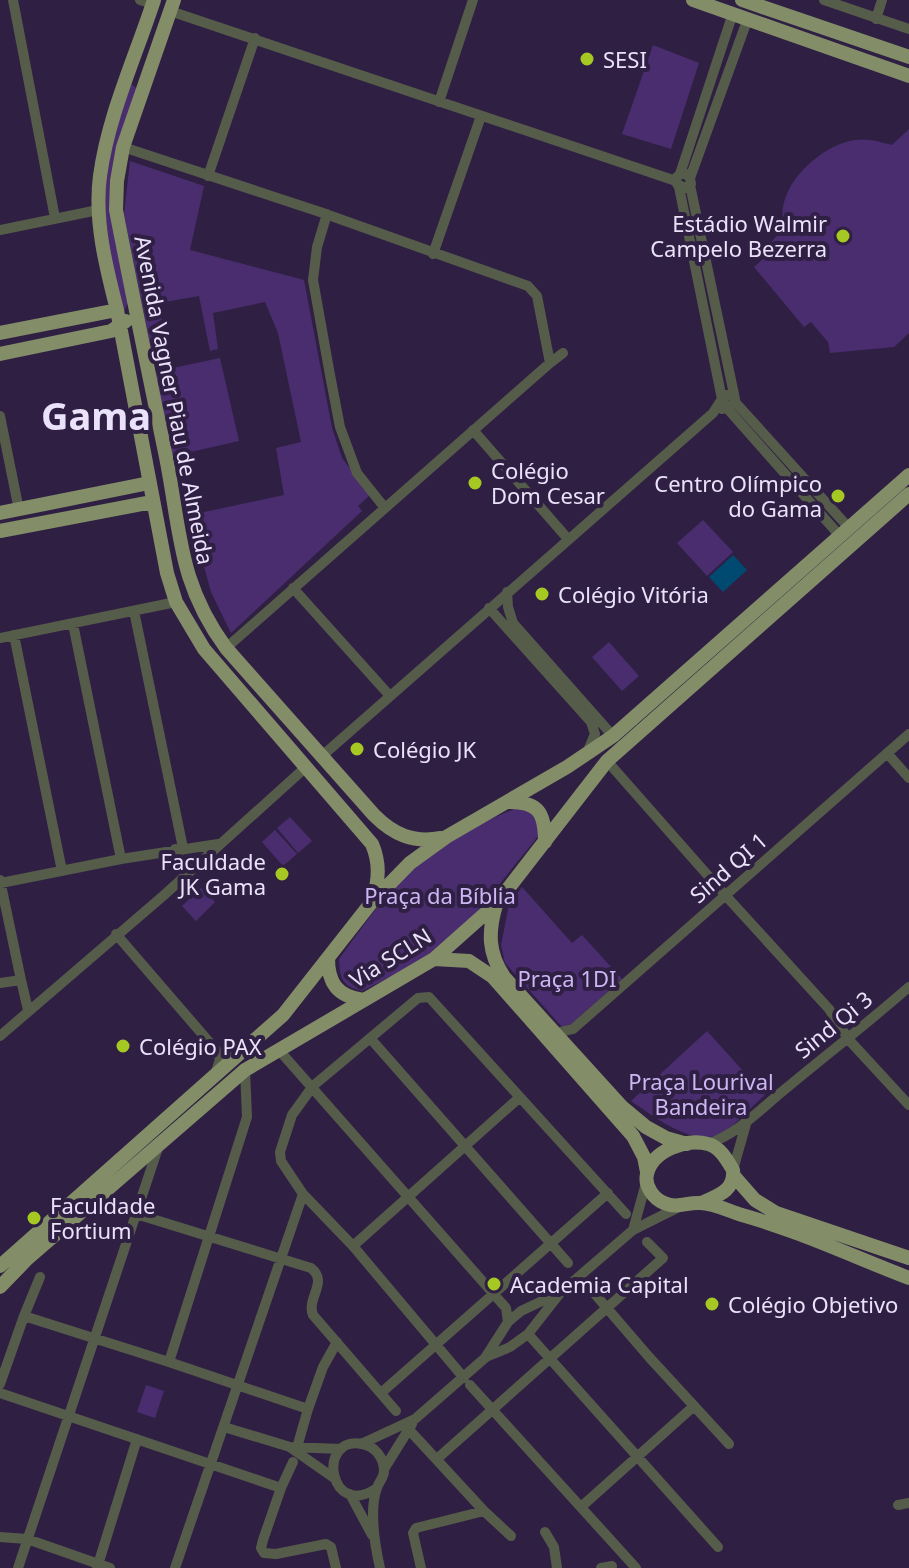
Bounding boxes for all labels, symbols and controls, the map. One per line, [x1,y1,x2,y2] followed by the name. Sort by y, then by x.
[603,44,647,74] place label: SESI
[578,50,596,68] marker: SESI
[650,208,827,263] place label: Estádio Walmir Campelo Bezerra
[834,227,852,245] marker: Estádio Walmir Campelo Bezerra
[128,233,222,567] street label: Avenida Vagner Piau de Almeida
[41,389,151,441] district label: Gama
[491,455,605,510] place label: Colégio Dom Cesar
[654,468,822,523] place label: Centro Olímpico do Gama
[466,474,484,492] marker: Colégio Dom Cesar
[829,487,847,505] marker: Centro Olímpico do Gama
[558,579,709,609] place label: Colégio Vitória
[533,585,551,603] marker: Colégio Vitória
[373,734,477,764] place label: Colégio JK
[348,740,366,758] marker: Colégio JK
[683,825,773,909] street label: Sind QI 1
[161,846,266,901] place label: Faculdade JK Gama
[273,865,291,883] marker: Faculdade JK Gama
[364,880,516,910] park label: Praça da Bíblia
[343,920,437,994] street label: Via SCLN
[517,963,617,993] park label: Praça 1DI
[788,983,878,1065] street label: Sind Qi 3
[139,1031,262,1061] place label: Colégio PAX
[114,1037,132,1055] marker: Colégio PAX
[628,1066,774,1121] park label: Praça Lourival Bandeira
[50,1190,155,1245] place label: Faculdade Fortium
[25,1209,43,1227] marker: Faculdade Fortium
[510,1269,689,1299] place label: Academia Capital
[485,1275,503,1293] marker: Academia Capital
[728,1289,898,1319] place label: Colégio Objetivo
[703,1295,721,1313] marker: Colégio Objetivo

